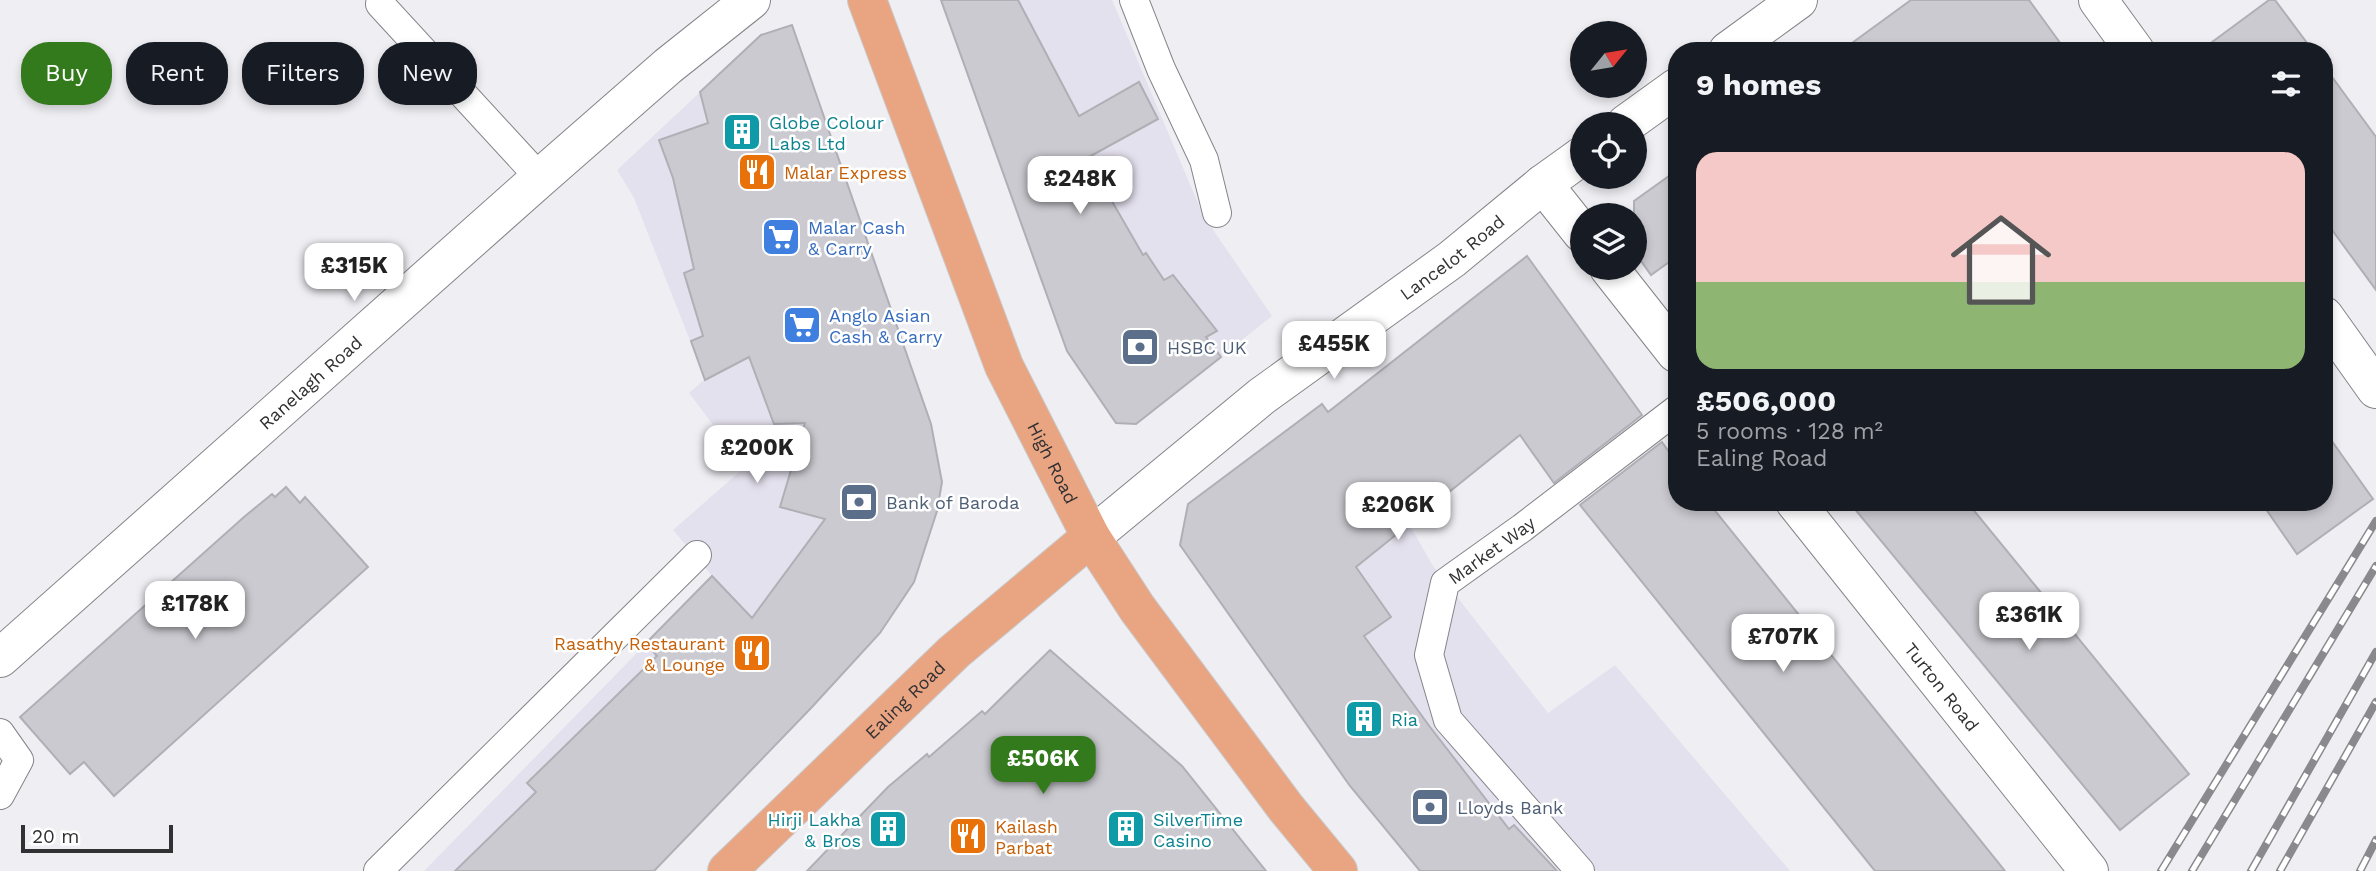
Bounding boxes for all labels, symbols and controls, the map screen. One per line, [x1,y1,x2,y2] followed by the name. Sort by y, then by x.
[1570,21,1647,98] north arrow
[1570,21,1647,280] map controls
[21,42,112,105] chip: Buy
[126,42,228,105] chip: Rent
[242,42,364,105] chip: Filters
[378,42,477,105] chip: New
[2267,65,2305,103] icon: filters
[1696,67,1821,102] text: 9 homes
[721,111,763,153] building icon: Globe Colour Labs Ltd
[769,112,884,154] place label: Globe Colour Labs Ltd
[1570,112,1647,189] button: locate
[736,151,778,193] restaurant icon: Malar Express
[1031,156,1129,216] pin: £248K
[784,162,907,183] place label: Malar Express
[1044,165,1116,192] text: £248K
[1938,197,2064,323] icon: home
[1570,203,1647,280] button: layers
[1395,210,1508,304] street label: Lancelot Road
[760,216,802,258] supermarket icon: Malar Cash & Carry
[808,217,905,259] place label: Malar Cash & Carry
[305,244,403,303] pin: £315K
[320,252,388,279] text: £315K
[781,304,823,346] supermarket icon: Anglo Asian Cash & Carry
[829,305,943,347] place label: Anglo Asian Cash & Carry
[1285,322,1383,381] pin: £455K
[1119,326,1161,368] bank icon: HSBC UK
[1298,330,1370,357] text: £455K
[255,331,366,433] street label: Ranelagh Road
[1167,337,1247,358] place label: HSBC UK
[1696,383,1836,418] text: £506,000
[1024,418,1083,507] street label: High Road
[1696,418,1883,445] text: 5 rooms · 128 m²
[708,426,806,485] pin: £200K
[720,434,794,461] text: £200K
[1696,445,1827,472] text: Ealing Road
[838,481,880,523] bank icon: Bank of Baroda
[1349,482,1447,542] pin: £206K
[1362,491,1434,518] text: £206K
[886,492,1019,513] place label: Bank of Baroda
[1444,511,1539,588] street label: Market Way
[146,582,244,641] pin: £178K
[161,590,229,617] text: £178K
[1980,592,2078,652] pin: £361K
[1995,601,2063,628] text: £361K
[1734,614,1832,674] pin: £707K
[1747,623,1819,650] text: £707K
[731,632,773,674] restaurant icon: Rasathy Restaurant & Lounge
[554,633,725,675] place label: Rasathy Restaurant & Lounge
[1900,638,1984,735] street label: Turton Road
[860,656,949,743] street label: Ealing Road
[1343,698,1385,740] building icon: Ria
[1391,709,1418,730] place label: Ria
[994,736,1092,796] pin: £506K
[1007,745,1079,772] text: £506K
[1409,786,1451,828] bank icon: Lloyds Bank
[1457,797,1563,818] place label: Lloyds Bank
[867,808,909,850] building icon: Hirji Lakha & Bros
[1105,808,1147,850] building icon: SilverTime Casino
[767,809,861,851] place label: Hirji Lakha & Bros
[1153,809,1243,851] place label: SilverTime Casino
[947,815,989,857] restaurant icon: Kailash Parbat
[995,816,1058,858] place label: Kailash Parbat
[21,822,173,854] scale bar
[32,825,79,848] text: 20 m

